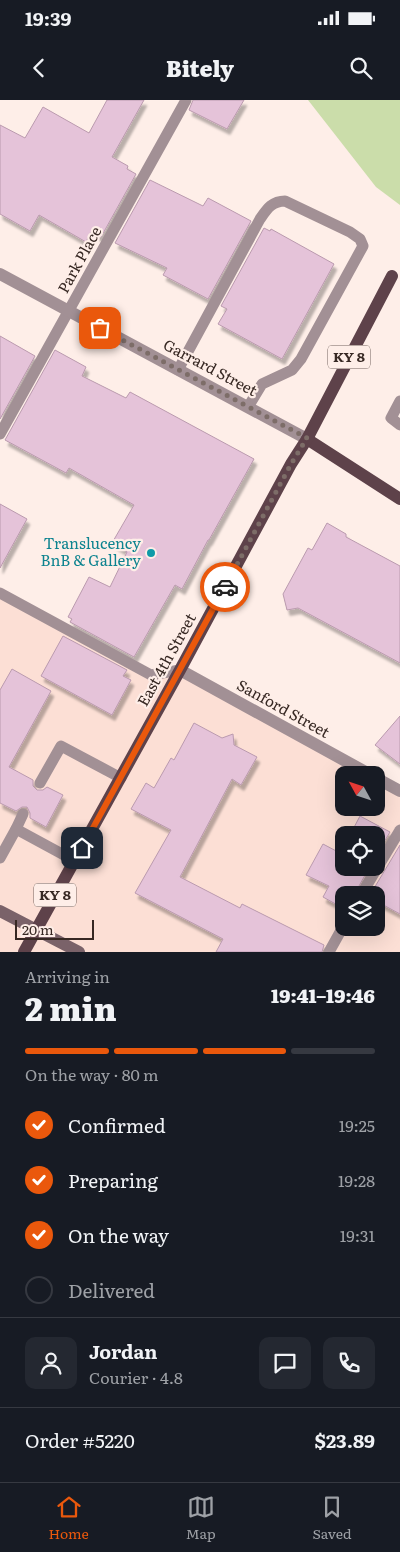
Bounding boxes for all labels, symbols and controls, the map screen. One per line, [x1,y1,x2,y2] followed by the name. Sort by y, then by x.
[25,4,71,32] text: 19:39
[166,51,234,84] text: Bitely
[25,54,53,82] icon: back
[347,54,375,82] icon: search
[51,222,107,297] street label: Park Place
[79,307,121,349] pin
[86,314,114,342] icon: bag
[160,332,262,401] street label: Garrard Street
[328,346,370,368] road number: KY 8
[40,531,141,571] place label: Translucency BnB & Gallery
[145,547,157,559] marker: Translucency BnB & Gallery
[200,562,250,612] courier
[211,573,239,601] icon: car
[131,608,201,710] street label: East 4th Street
[233,673,334,743] street label: Sanford Street
[335,766,385,816] north arrow
[335,766,385,936] map controls
[335,826,385,876] button: locate
[61,827,103,869] pin
[68,834,96,862] icon: home
[34,884,76,906] road number: KY 8
[335,886,385,936] button: layers
[15,917,94,940] scale bar
[22,919,54,939] text: 20 m
[25,964,110,988] text: Arriving in
[271,981,375,1009] text: 19:41–19:46
[25,983,117,1031] text: 2 min
[25,1062,159,1086] text: On the way · 80 m
[25,1111,53,1139] icon: check
[68,1111,166,1139] text: Confirmed
[339,1113,375,1137] text: 19:25
[25,1166,53,1194] icon: check
[68,1166,158,1194] text: Preparing
[338,1168,375,1192] text: 19:28
[25,1221,53,1249] icon: check
[68,1221,169,1249] text: On the way
[340,1223,375,1247] text: 19:31
[68,1276,155,1304] text: Delivered
[25,1337,77,1389] button: person
[89,1337,158,1365] text: Jordan
[259,1337,311,1389] button: chat
[323,1337,375,1389] button: phone
[89,1365,183,1389] text: Courier · 4.8
[25,1426,135,1454] text: Order #5220
[315,1426,375,1454] text: $23.89
[48,1493,89,1543] tab: Home
[186,1493,216,1543] tab: Map
[313,1493,352,1543] tab: Saved

